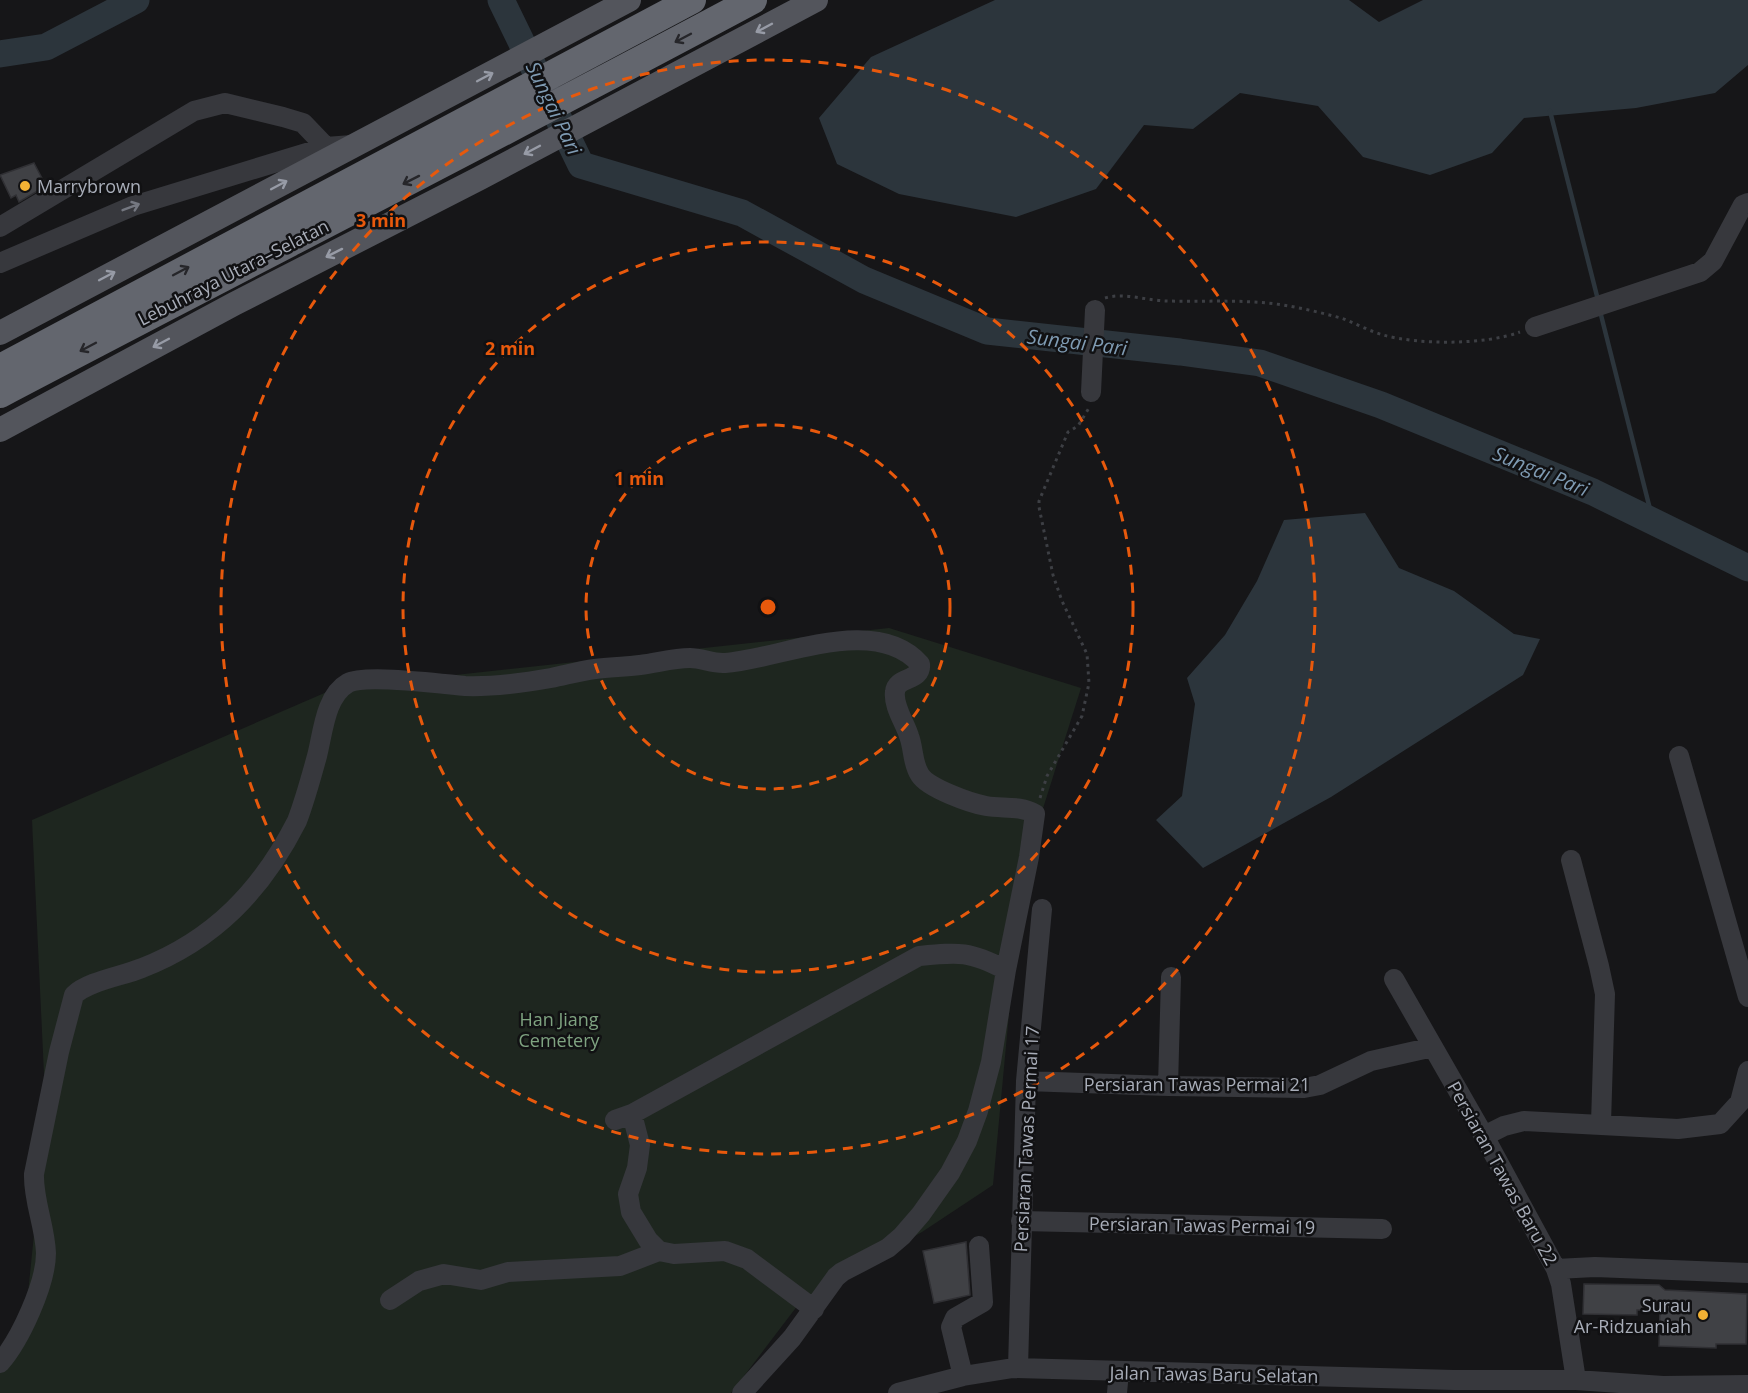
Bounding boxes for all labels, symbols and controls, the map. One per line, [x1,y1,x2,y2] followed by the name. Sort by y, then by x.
[756,22,773,34] one-way arrow
[675,32,692,44] one-way arrow
[520,57,589,160] water label: Sungai Pari
[476,71,493,83] one-way arrow
[523,145,541,157] one-way arrow
[37,174,141,198] place label: Marrybrown
[402,175,420,187] one-way arrow
[270,178,288,190] one-way arrow
[18,179,32,193] marker: Marrybrown
[121,201,140,212] one-way arrow
[356,208,406,232] text: 3 min
[133,213,333,331] street label: Lebuhraya Utara–Selatan
[325,247,343,259] one-way arrow
[172,265,189,277] one-way arrow
[98,270,115,282] one-way arrow
[1025,322,1130,362] water label: Sungai Pari
[485,336,535,360] text: 2 min
[153,338,171,349] one-way arrow
[80,342,98,353] one-way arrow
[1489,440,1594,503] water label: Sungai Pari
[614,466,664,490] text: 1 min
[758,597,778,617] centre of rings
[518,1007,601,1052] park label: Han Jiang Cemetery
[1008,1025,1044,1253] street label: Persiaran Tawas Permai 17
[1084,1072,1310,1096] street label: Persiaran Tawas Permai 21
[1442,1077,1564,1269] street label: Persiaran Tawas Baru 22
[1089,1211,1315,1239] street label: Persiaran Tawas Permai 19
[1574,1293,1691,1338] place label: Surau Ar-Ridzuaniah
[1696,1308,1710,1322] marker: Surau Ar-Ridzuaniah
[1107,1360,1319,1388] street label: Jalan Tawas Baru Selatan

